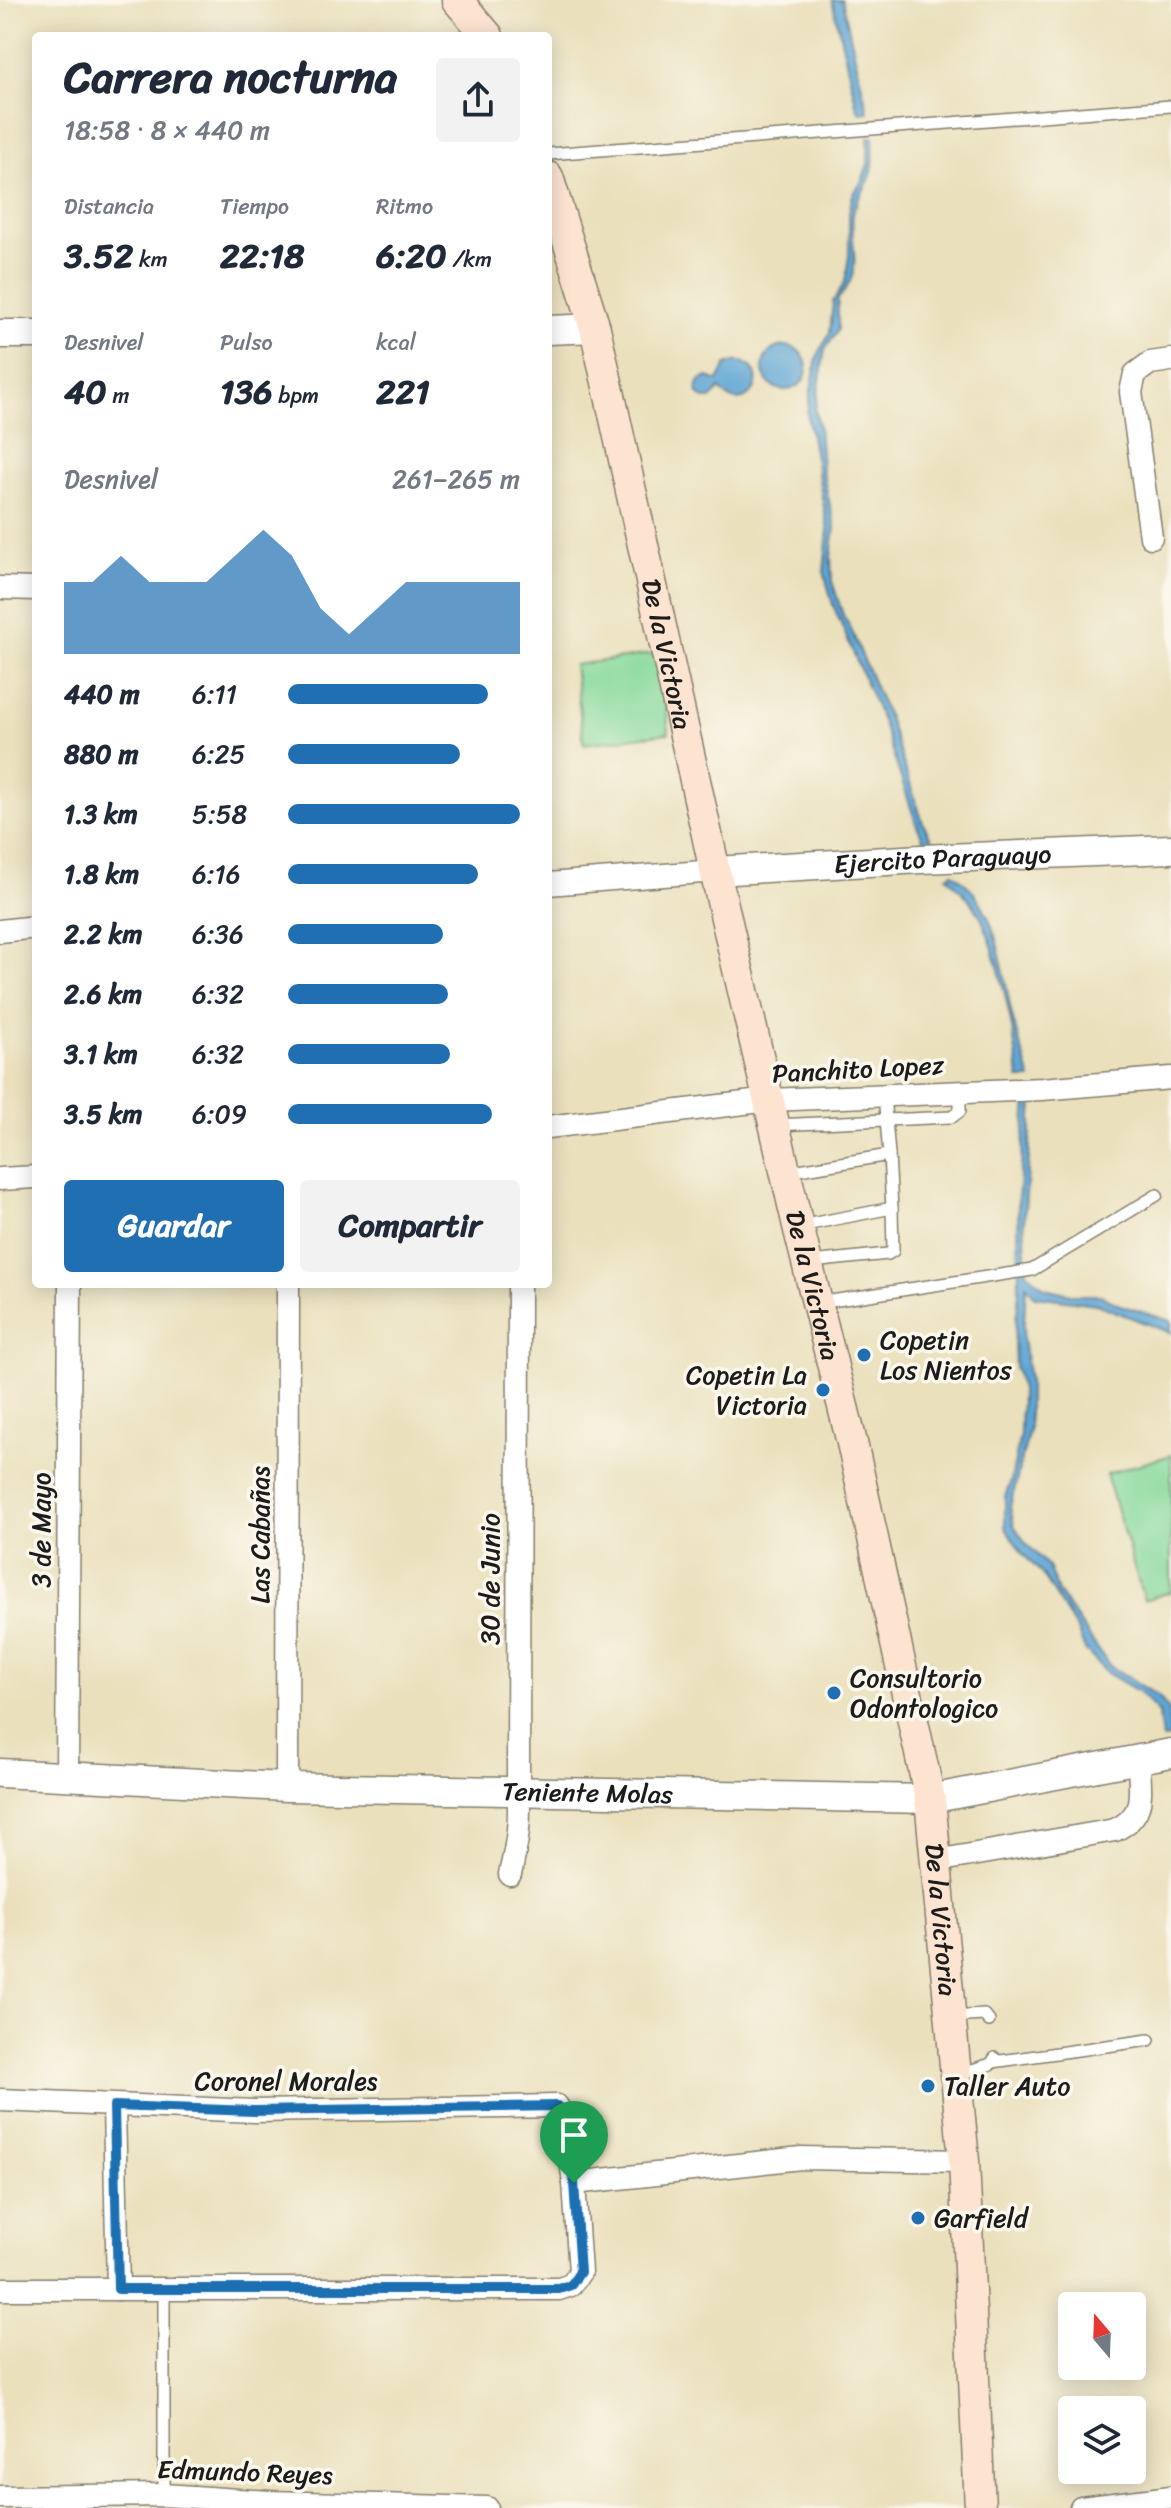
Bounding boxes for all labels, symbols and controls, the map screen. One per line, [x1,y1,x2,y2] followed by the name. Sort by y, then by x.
[64,38,397,116] text: Carrera nocturna
[436,58,520,142] button: share
[64,107,270,153] text: 18:58 · 8 × 440 m
[64,187,154,226] text: Distancia
[220,187,289,226] text: Tiempo
[376,187,433,226] text: Ritmo
[64,226,133,286] text: 3.52
[220,226,305,286] text: 22:18
[376,226,447,286] text: 6:20
[133,240,168,279] text: km
[447,240,492,279] text: /km
[64,323,144,362] text: Desnivel
[220,323,273,362] text: Pulso
[376,323,416,362] text: kcal
[64,362,107,422] text: 40
[220,362,273,422] text: 136
[376,362,430,422] text: 221
[107,376,129,415] text: m
[273,376,319,415] text: bpm
[64,456,158,502] text: Desnivel
[392,456,520,502] text: 261–265 m
[628,574,706,734] street label: De la Victoria
[64,671,140,717] text: 440 m
[192,671,237,717] text: 6:11
[64,731,139,777] text: 880 m
[192,731,246,777] text: 6:25
[64,791,138,837] text: 1.3 km
[192,791,247,837] text: 5:58
[833,831,1052,887] street label: Ejercito Paraguayo
[64,851,139,897] text: 1.8 km
[192,851,241,897] text: 6:16
[64,911,142,957] text: 2.2 km
[192,911,244,957] text: 6:36
[64,971,142,1017] text: 2.6 km
[192,971,244,1017] text: 6:32
[64,1031,138,1077] text: 3.1 km
[192,1031,244,1077] text: 6:32
[771,1041,946,1096] street label: Panchito Lopez
[64,1091,143,1137] text: 3.5 km
[192,1091,247,1137] text: 6:09
[64,1180,284,1272] button: Guardar
[300,1180,520,1272] button: Compartir
[772,1206,854,1365] street label: De la Victoria
[880,1317,1013,1393] place label: Copetin Los Nientos
[855,1346,873,1364] marker: Copetin Los Nientos
[686,1352,807,1428] place label: Copetin La Victoria
[814,1381,832,1399] marker: Copetin La Victoria
[237,1466,283,1604] street label: Las Cabañas
[18,1472,64,1588] street label: 3 de Mayo
[467,1513,513,1645] street label: 30 de Junio
[850,1655,998,1731] place label: Consultorio Odontologico
[825,1684,843,1702] marker: Consultorio Odontologico
[502,1768,673,1817] street label: Teniente Molas
[911,1841,971,1998] street label: De la Victoria
[195,2058,378,2104] street label: Coronel Morales
[944,2063,1070,2109] place label: Taller Auto
[919,2077,937,2095] marker: Taller Auto
[540,2101,608,2183] pin
[552,2113,596,2157] icon: arrive
[934,2195,1030,2241] place label: Garfield
[909,2209,927,2227] marker: Garfield
[1058,2292,1146,2380] north arrow
[1058,2292,1146,2484] map controls
[1058,2396,1146,2484] button: layers
[156,2446,334,2498] street label: Edmundo Reyes

